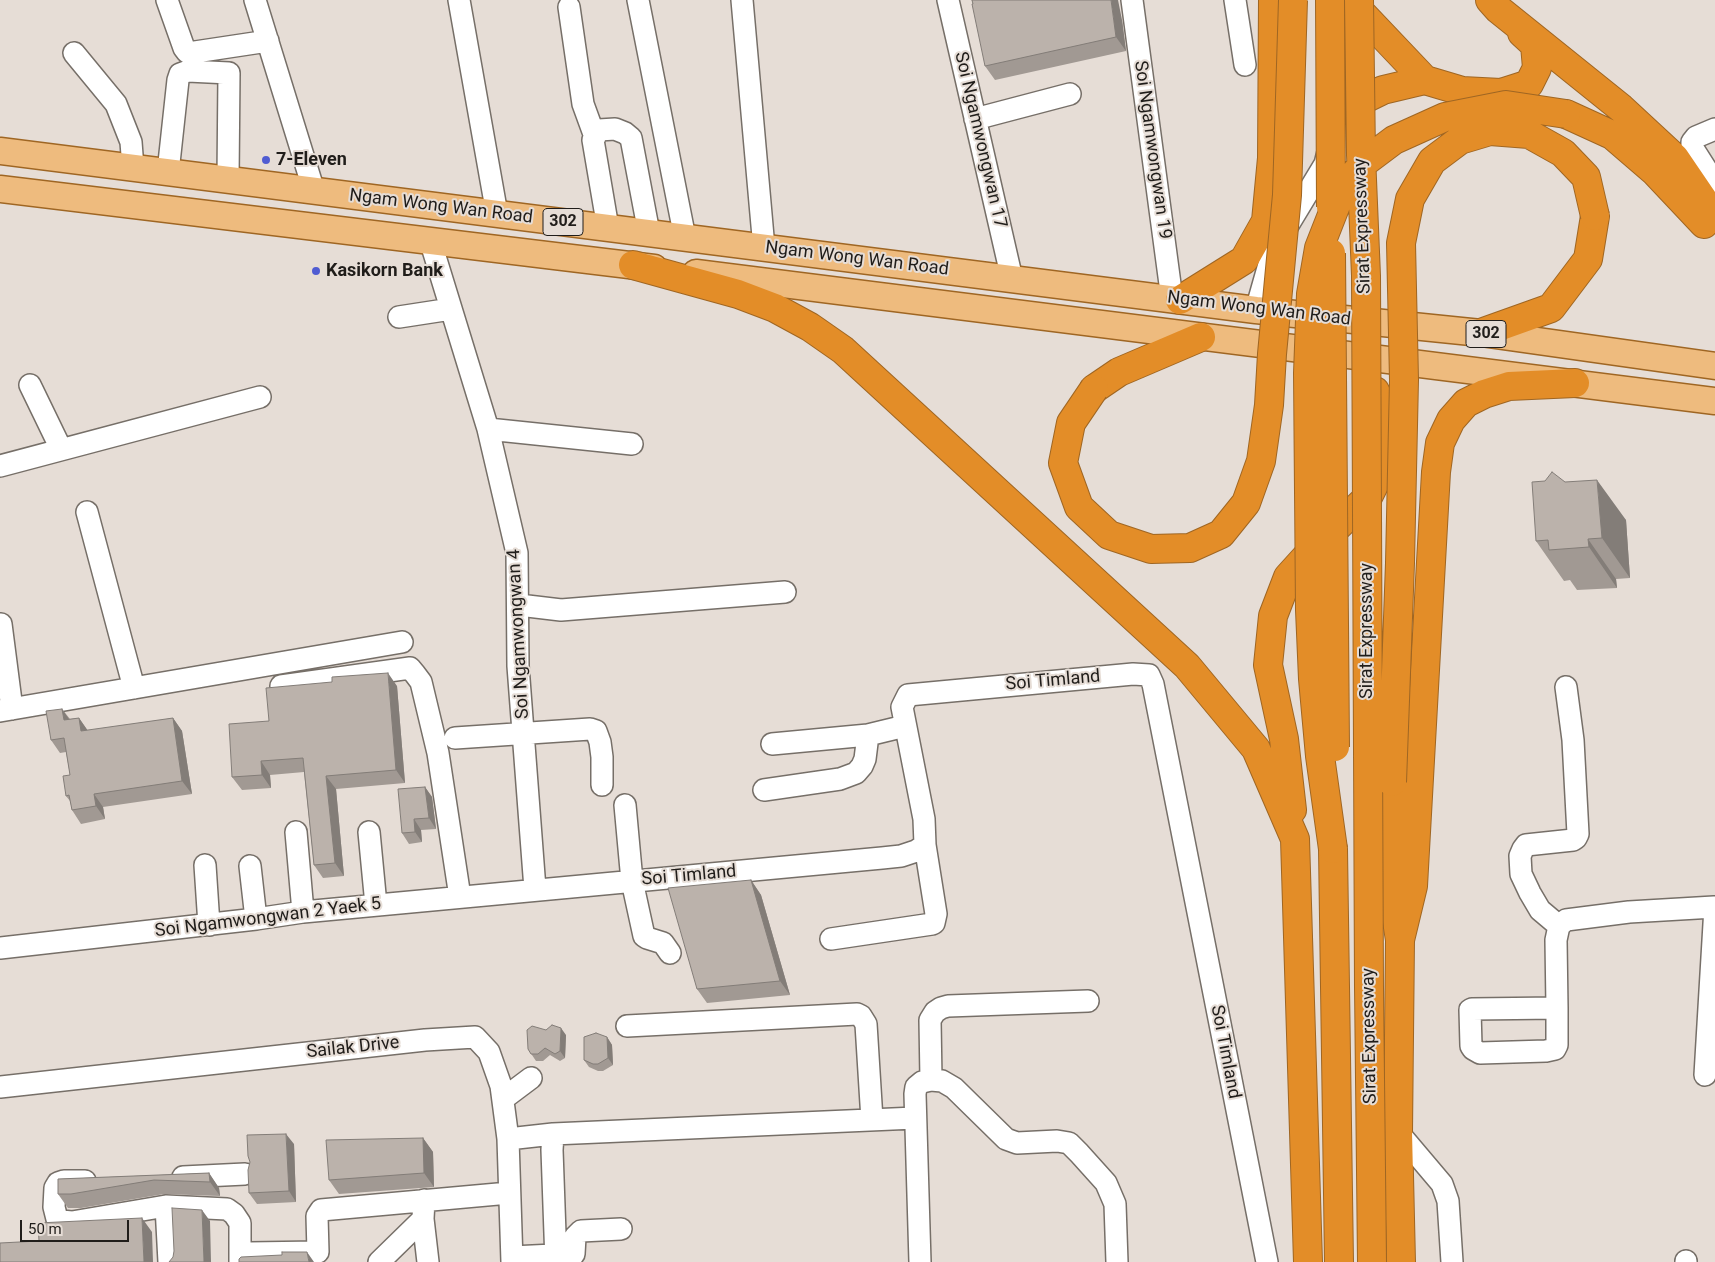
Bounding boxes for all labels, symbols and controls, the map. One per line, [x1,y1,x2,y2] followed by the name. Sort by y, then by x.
[949,50,1011,230] street label: Soi Ngamwongwan 17
[1129,59,1175,241] street label: Soi Ngamwongwan 19
[276,149,347,171] place label: 7-Eleven
[260,154,272,166] marker: 7-Eleven
[1350,158,1376,294] street label: Sirat Expressway
[348,185,534,229] street label: Ngam Wong Wan Road
[543,208,583,236] road number: 302
[764,237,950,281] street label: Ngam Wong Wan Road
[326,260,443,282] place label: Kasikorn Bank
[310,265,322,277] marker: Kasikorn Bank
[1166,287,1352,331] street label: Ngam Wong Wan Road
[1466,320,1506,348] road number: 302
[504,549,534,719] street label: Soi Ngamwongwan 4
[1356,563,1378,699] street label: Sirat Expressway
[1005,666,1101,696] street label: Soi Timland
[641,861,737,891] street label: Soi Timland
[154,893,382,943] street label: Soi Ngamwongwan 2 Yaek 5
[1358,968,1382,1104] street label: Sirat Expressway
[1205,1003,1245,1101] street label: Soi Timland
[306,1032,400,1064] street label: Sailak Drive
[22,1210,131,1242] scale bar
[28,1220,62,1238] text: 50 m

